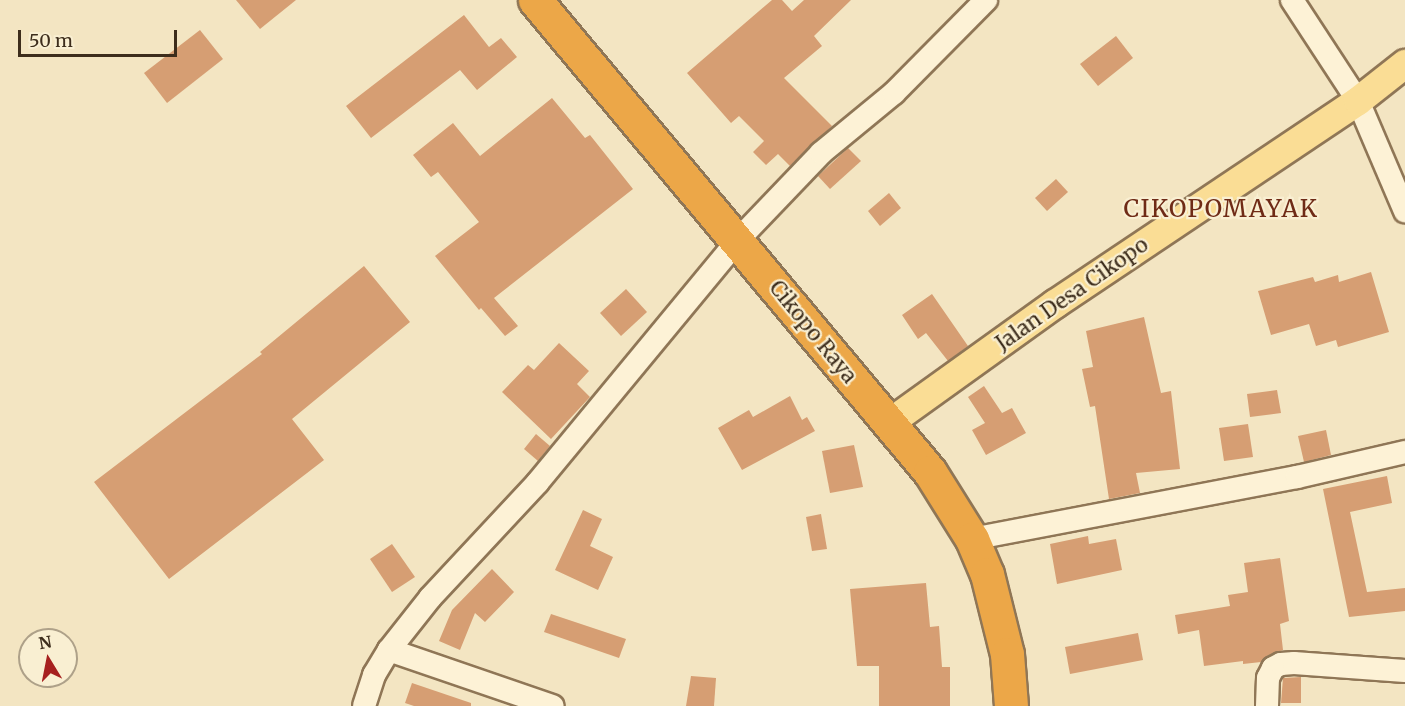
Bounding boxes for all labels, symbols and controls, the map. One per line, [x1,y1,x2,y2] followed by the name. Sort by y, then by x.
[21,18,180,56] scale bar
[29,29,73,52] text: 50 m
[1123,195,1319,223] district label: CIKOPOMAYAK
[991,232,1153,356] street label: Jalan Desa Cikopo
[764,276,862,388] street label: Cikopo Raya
[18,628,78,688] north arrow
[37,631,53,653] text: N

